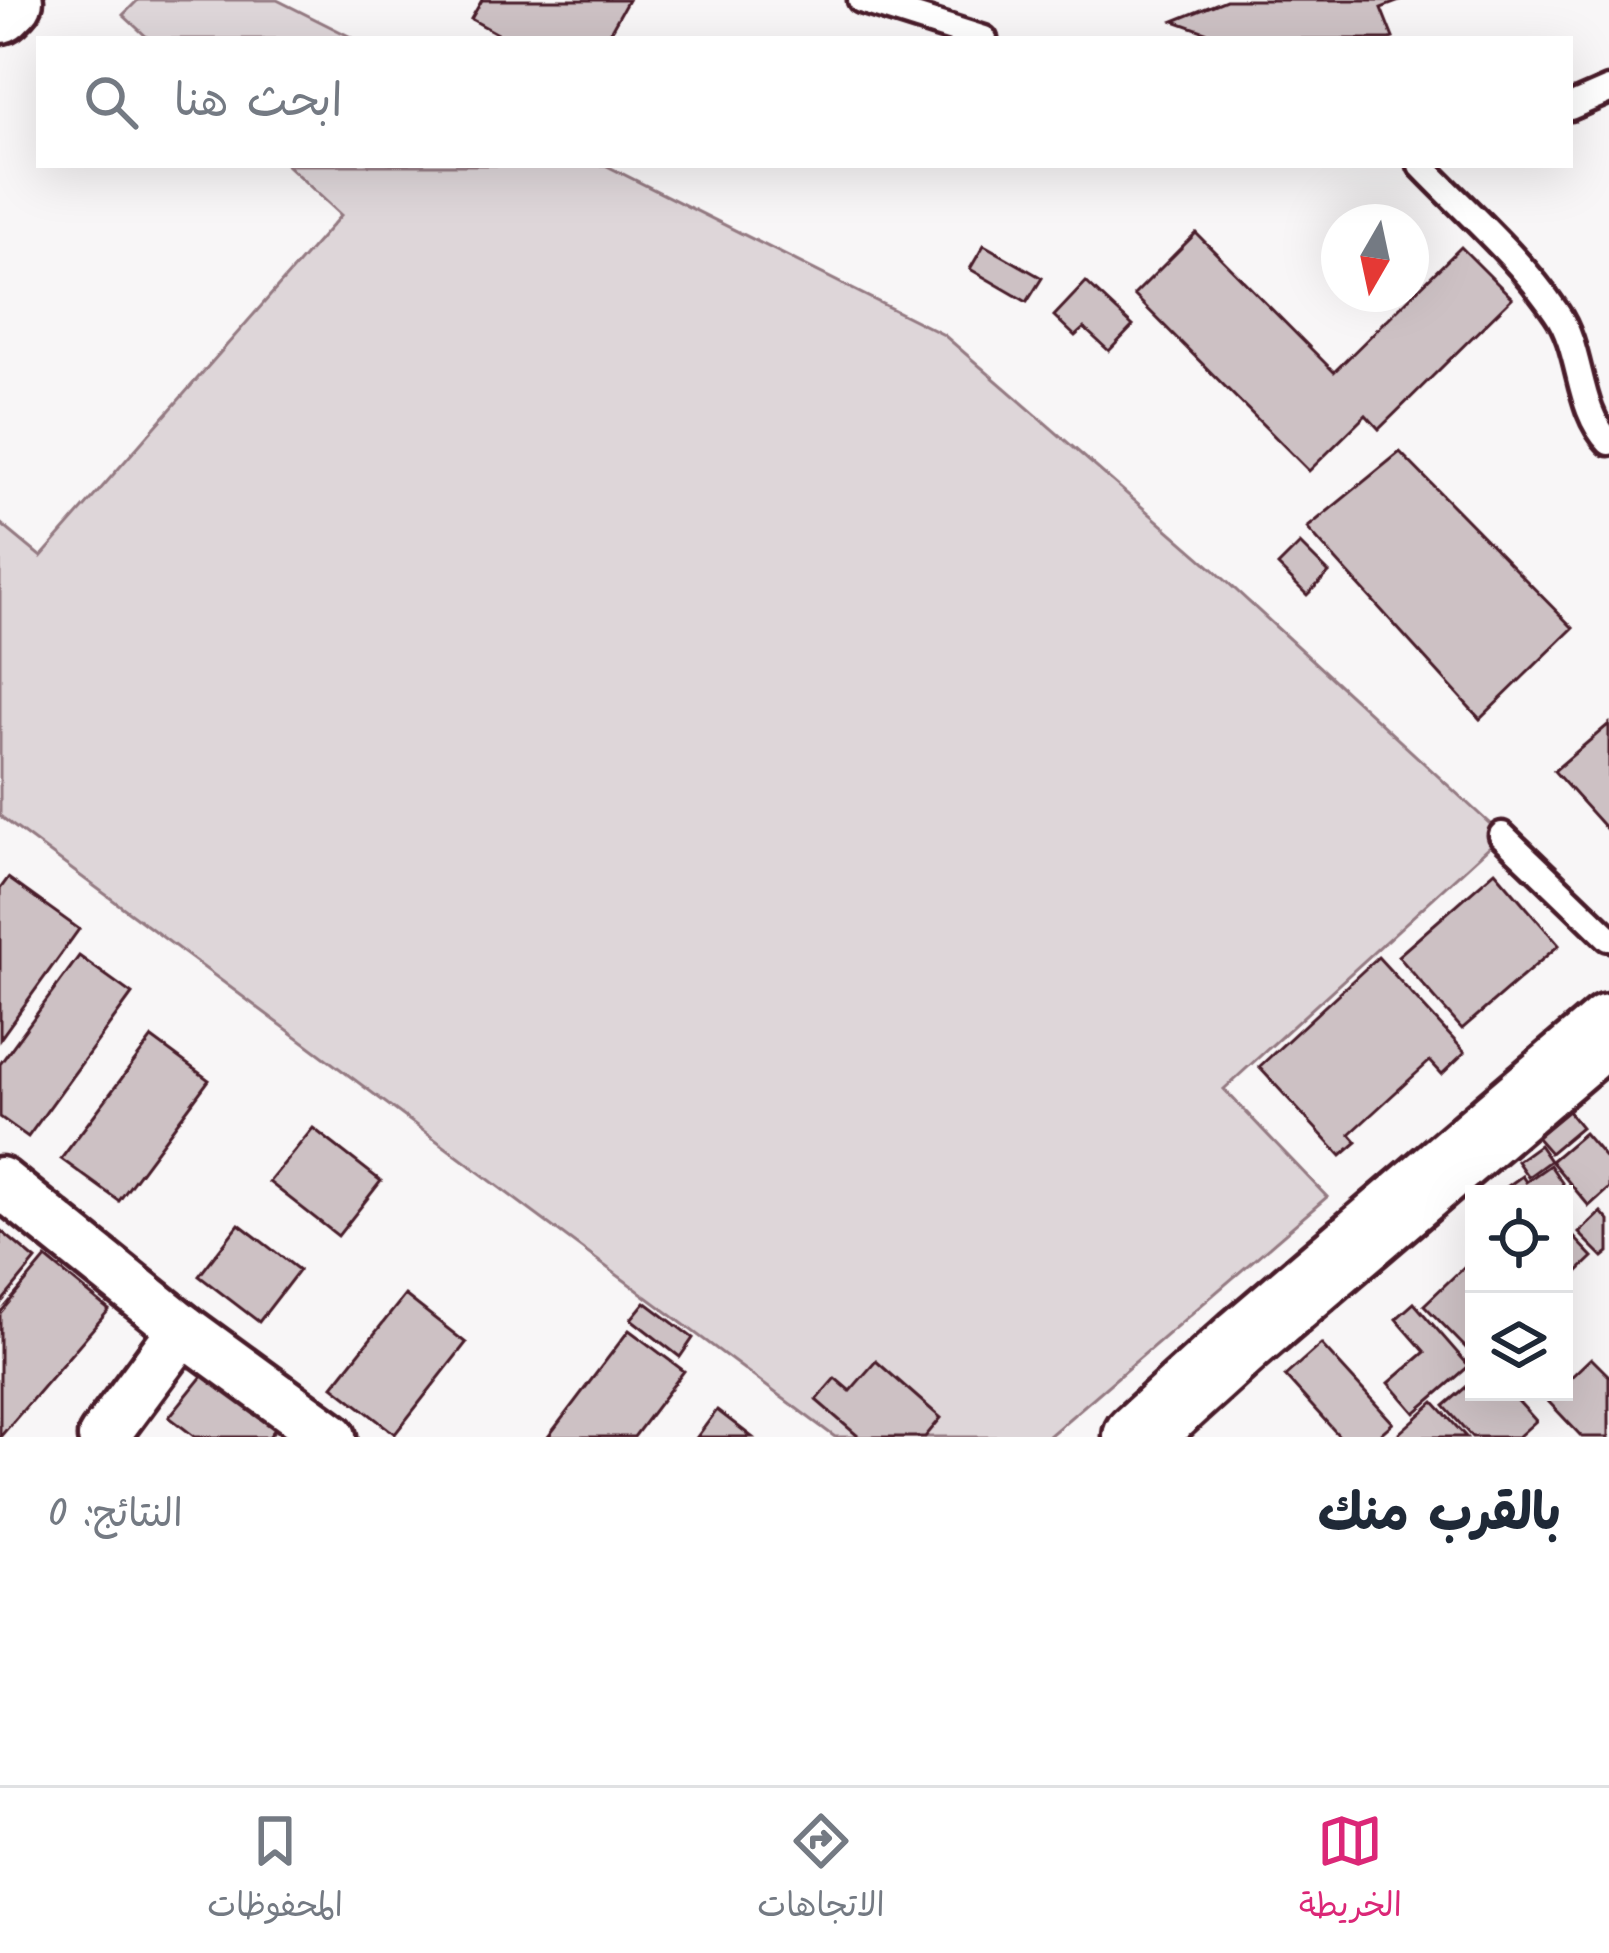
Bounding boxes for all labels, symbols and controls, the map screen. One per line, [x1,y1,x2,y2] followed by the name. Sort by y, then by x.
[36,36,1573,168] search box
[174,67,342,139] text: ابحث هنا
[78,69,144,135] icon: search
[1321,204,1429,312] north arrow
[1465,1185,1573,1401] map controls
[1465,1185,1573,1293] button: locate
[1465,1293,1573,1401] button: layers
[1318,1475,1561,1556] text: بالقرب منك
[48,1485,183,1547] text: النتائج: 0
[207,1808,343,1934] tab: المحفوظات
[757,1808,885,1934] tab: الاتجاهات
[1299,1808,1402,1934] tab: الخريطة

